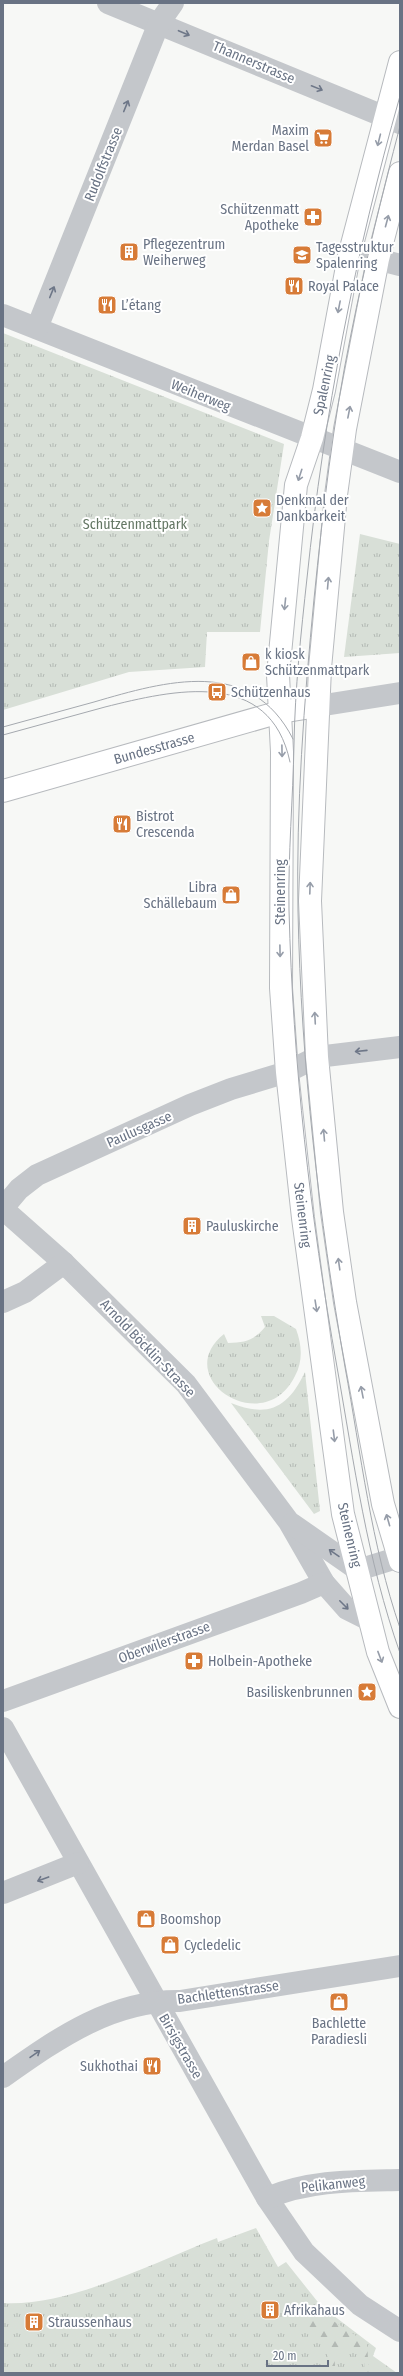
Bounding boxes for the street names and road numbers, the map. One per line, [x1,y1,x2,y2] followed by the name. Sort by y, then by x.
[210,38,298,87] street label: Thannerstrasse
[81,125,126,204] street label: Rudolfstrasse
[310,353,339,417] street label: Spalenring
[169,376,233,415] street label: Weiherweg
[112,729,197,768] street label: Bundesstrasse
[272,859,289,925] street label: Steinenring
[104,1108,175,1151] street label: Paulusgasse
[290,1181,315,1249] street label: Steinenring
[96,1296,199,1401] street label: Arnold Böcklin-Strasse
[334,1501,365,1569] street label: Steinenring
[116,1618,212,1667] street label: Oberwilerstrasse
[176,1977,280,2008] street label: Bachlettenstrasse
[155,2011,206,2082] street label: Birsigstrasse
[300,2173,366,2196] street label: Pelikanweg

